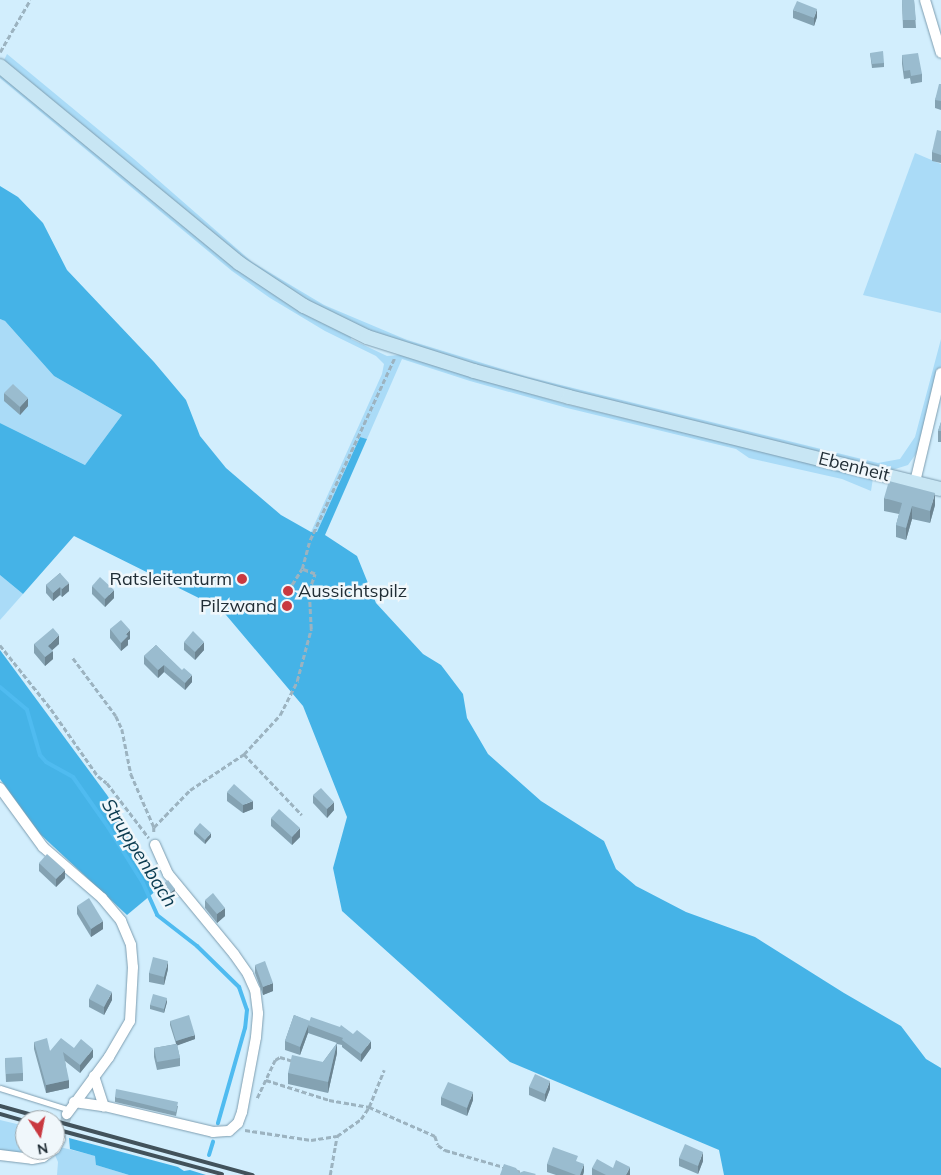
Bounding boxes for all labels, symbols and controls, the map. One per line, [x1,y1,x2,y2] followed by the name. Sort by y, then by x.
[816,448,892,486] street label: Ebenheit
[110,568,232,590] place label: Ratsleitenturm
[236,573,248,585] marker: Ratsleitenturm
[298,580,407,602] place label: Aussichtspilz
[282,585,294,597] marker: Aussichtspilz
[200,595,277,617] place label: Pilzwand
[281,600,293,612] marker: Pilzwand
[96,794,182,912] water label: Struppenbach
[15,1110,65,1160] north arrow
[36,1139,50,1159] text: N

